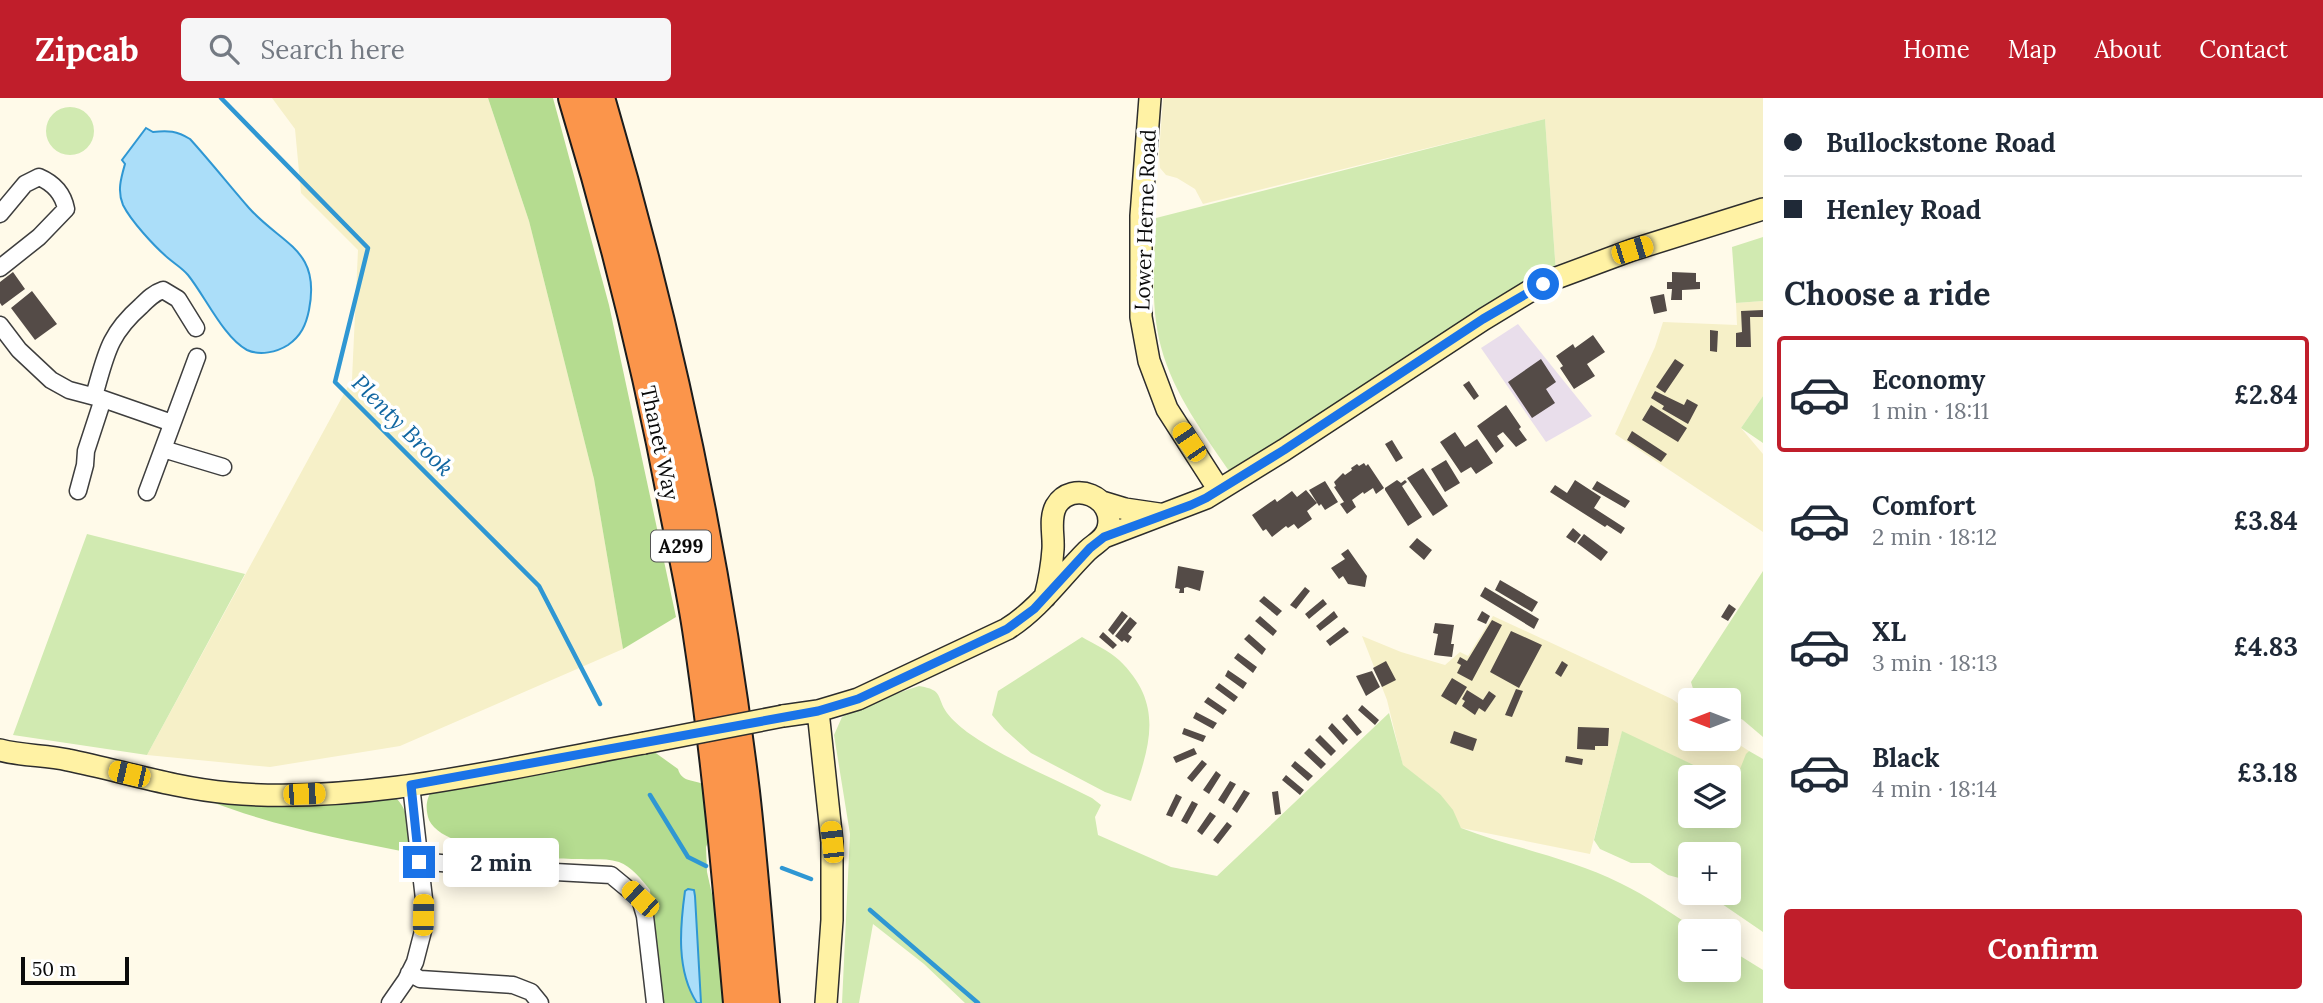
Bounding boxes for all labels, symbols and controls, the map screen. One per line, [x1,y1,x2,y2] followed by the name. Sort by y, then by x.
[181,18,671,81] search box
[35,28,139,70] text: Zipcab
[205,30,243,68] icon: search
[261,33,405,66] text: Search here
[1903,34,1970,65] text: Home
[2008,34,2057,65] text: Map
[2095,34,2161,65] text: About
[2199,34,2288,65] text: Contact
[1826,126,2056,159] text: Bullockstone Road
[1128,129,1162,311] street label: Lower Herne Road
[1826,193,1981,226] text: Henley Road
[1609,234,1656,266] car
[1527,268,1559,300] route start
[1784,273,1991,314] text: Choose a ride
[1788,363,1851,426] icon: car
[1872,363,1985,396] text: Economy
[346,368,460,482] water label: Plenty Brook
[2234,378,2298,411] text: £2.84
[635,383,685,503] street label: Thanet Way
[1872,396,1989,425] text: 1 min · 18:11
[1169,419,1210,465] car
[1788,489,1851,552] icon: car
[1872,489,1976,522] text: Comfort
[2233,504,2298,537] text: £3.84
[1872,522,1997,551] text: 2 min · 18:12
[651,530,711,561] road number: A299
[1788,615,1851,678] icon: car
[1872,615,1906,648] text: XL
[2233,630,2298,663] text: £4.83
[1872,648,1998,677] text: 3 min · 18:13
[1678,688,1741,751] north arrow
[1678,688,1741,982] map controls
[1788,741,1851,804] icon: car
[1872,741,1940,774] text: Black
[2237,756,2298,789] text: £3.18
[107,759,152,789] car
[1678,765,1741,828] button: layers
[1872,774,1997,803] text: 4 min · 18:14
[283,783,326,805] car
[820,820,845,864] car
[444,838,559,886] callout: 2 min
[1678,842,1741,905] button: +
[403,846,435,878] route end
[470,848,532,877] text: 2 min
[618,877,663,921] car
[413,894,434,936] car
[1784,909,2302,989] button: Confirm
[1678,919,1741,982] button: −
[21,954,130,986] scale bar
[32,957,76,981] text: 50 m

